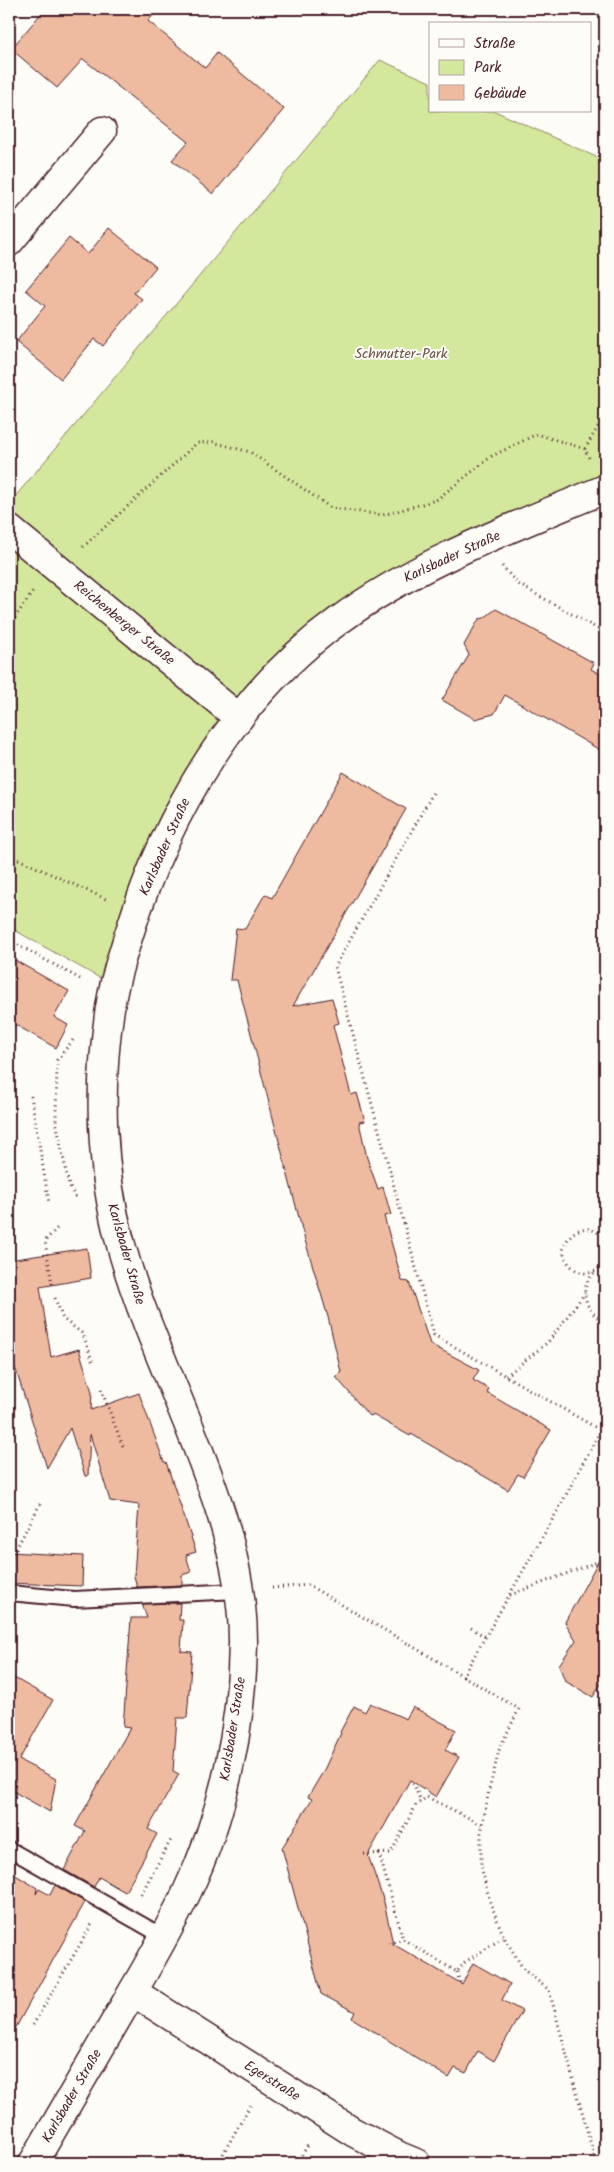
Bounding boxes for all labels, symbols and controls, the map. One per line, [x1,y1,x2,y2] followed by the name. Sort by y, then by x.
[429,22,592,112] legend
[474,32,516,56] text: Straße
[474,56,502,80] text: Park
[474,82,527,106] text: Gebäude
[355,343,448,365] park label: Schmutter-Park
[400,525,505,589] street label: Karlsbader Straße
[68,575,180,671] street label: Reichenberger Straße
[134,794,197,899] street label: Karlsbader Straße
[101,1201,151,1308] street label: Karlsbader Straße
[214,1675,252,1783] street label: Karlsbader Straße
[36,2044,108,2147] street label: Karlsbader Straße
[240,2055,305,2107] street label: Egerstraße

